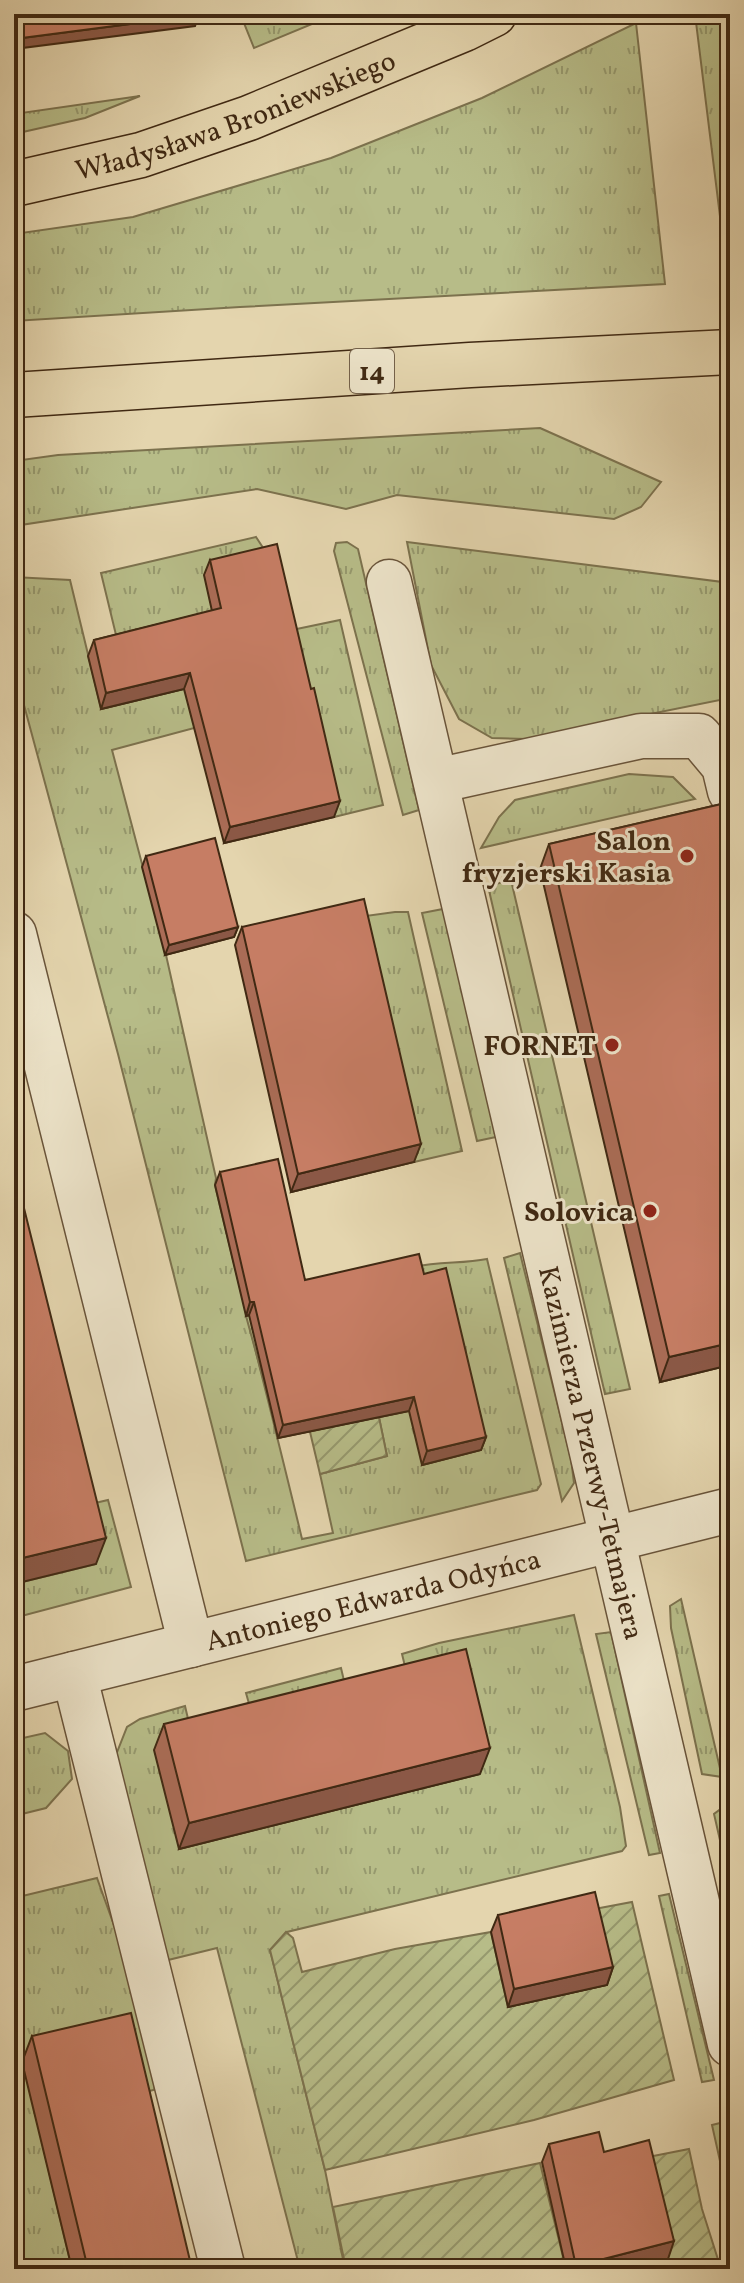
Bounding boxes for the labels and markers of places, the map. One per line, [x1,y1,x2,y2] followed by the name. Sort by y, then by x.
[462,823,671,894] place label: Salon fryzjerski Kasia
[678,847,696,865] marker: Salon fryzjerski Kasia
[483,1028,596,1067] place label: FORNET
[603,1036,621,1054] marker: FORNET
[524,1194,634,1233] place label: Solovica
[641,1202,659,1220] marker: Solovica

